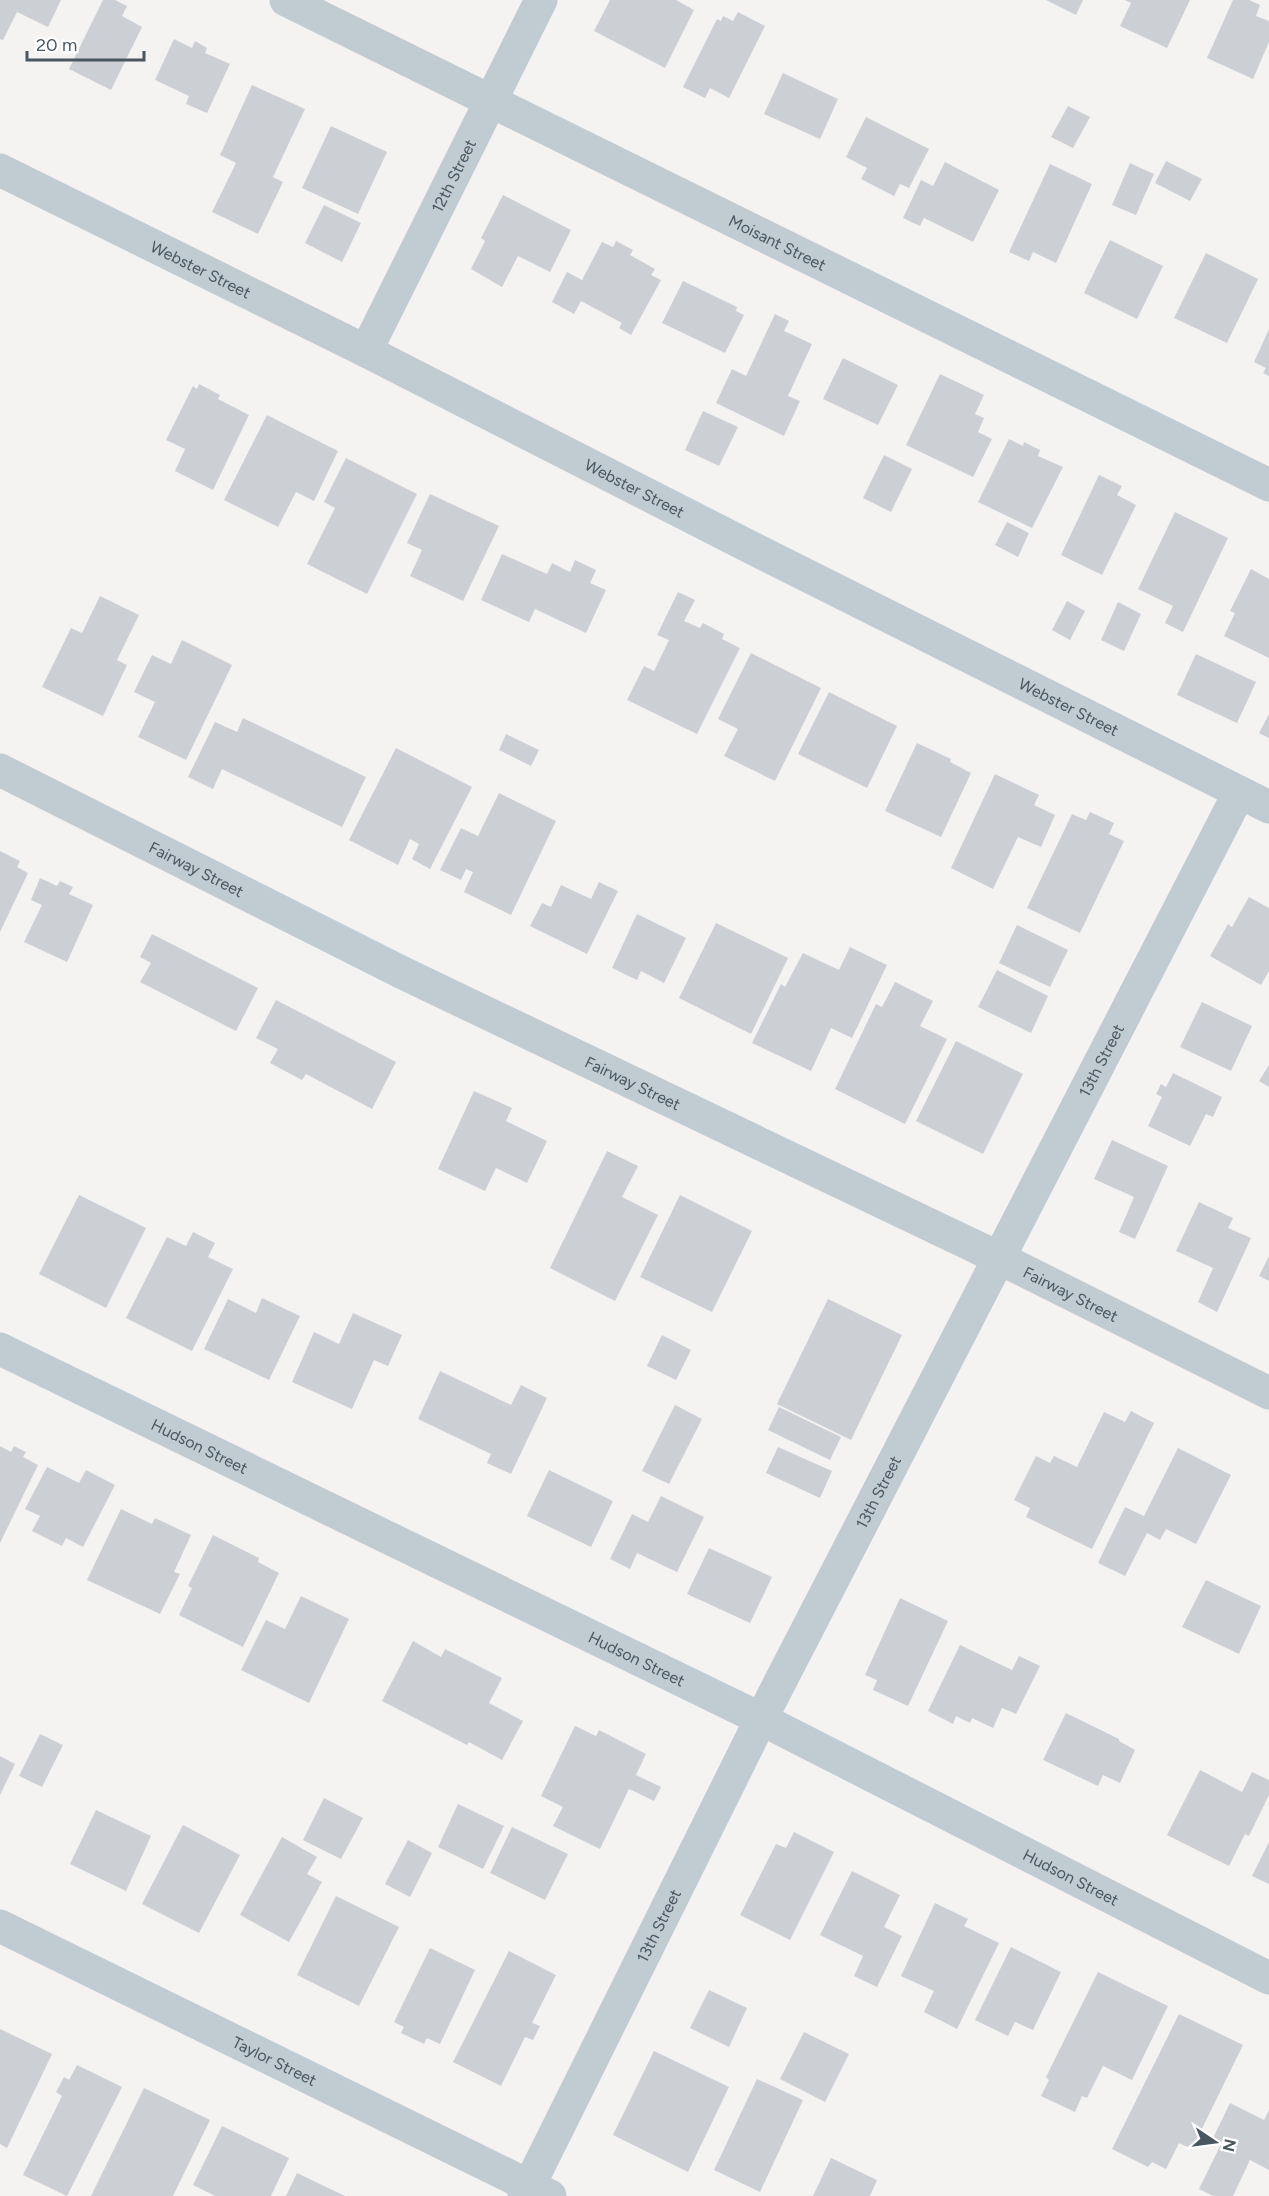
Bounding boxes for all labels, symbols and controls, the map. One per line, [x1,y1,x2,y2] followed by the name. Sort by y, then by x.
[27,24,144,62] scale bar
[36,34,77,56] text: 20 m
[428,136,480,216] street label: 12th Street
[725,211,829,275] street label: Moisant Street
[147,237,254,302] street label: Webster Street
[581,455,688,522] street label: Webster Street
[1015,674,1122,740] street label: Webster Street
[146,838,247,901] street label: Fairway Street
[1075,1021,1128,1100] street label: 13th Street
[582,1052,683,1114] street label: Fairway Street
[1020,1263,1121,1326] street label: Fairway Street
[148,1415,251,1478] street label: Hudson Street
[852,1453,905,1532] street label: 13th Street
[585,1628,688,1691] street label: Hudson Street
[1020,1845,1122,1910] street label: Hudson Street
[633,1886,685,1965] street label: 13th Street
[229,2033,320,2090] street label: Taylor Street
[1185,2112,1245,2172] north arrow
[1218,2137,1240,2153] text: N

